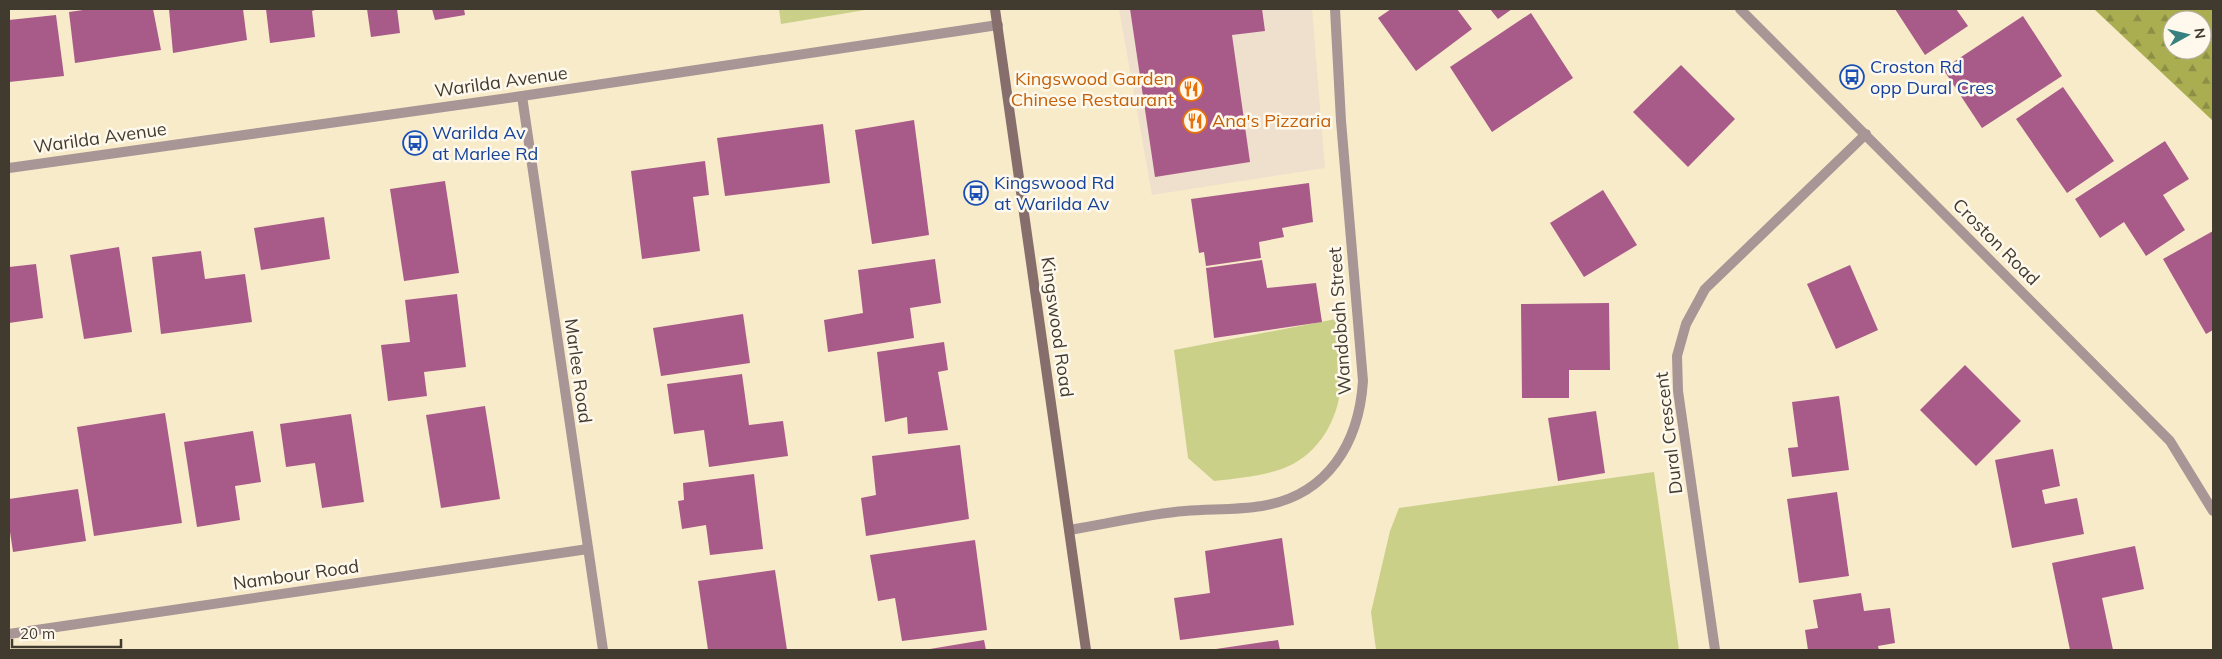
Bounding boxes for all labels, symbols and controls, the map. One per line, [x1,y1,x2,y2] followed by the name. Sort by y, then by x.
[2162,10,2212,60] north arrow
[2190,27,2210,40] text: N
[1870,55,1994,99] place label: Croston Rd opp Dural Cres
[433,61,569,102] street label: Warilda Avenue
[1839,64,1865,90] bus stop icon: Croston Rd opp Dural Cres
[1011,67,1174,111] place label: Kingswood Garden Chinese Restaurant
[1178,76,1204,102] restaurant icon: Kingswood Garden Chinese Restaurant
[1182,108,1208,134] restaurant icon: Ana's Pizzaria
[1212,109,1331,132] place label: Ana's Pizzaria
[32,117,168,158] street label: Warilda Avenue
[432,121,538,165] place label: Warilda Av at Marlee Rd
[402,130,428,156] bus stop icon: Warilda Av at Marlee Rd
[994,171,1114,215] place label: Kingswood Rd at Warilda Av
[963,180,989,206] bus stop icon: Kingswood Rd at Warilda Av
[1948,193,2045,290] street label: Croston Road
[1323,246,1356,396] street label: Wandobah Street
[1036,255,1079,399] street label: Kingswood Road
[560,317,597,425] street label: Marlee Road
[1650,371,1687,495] street label: Dural Crescent
[232,554,360,595] street label: Nambour Road
[12,616,121,648] scale bar
[20,624,55,643] text: 20 m

